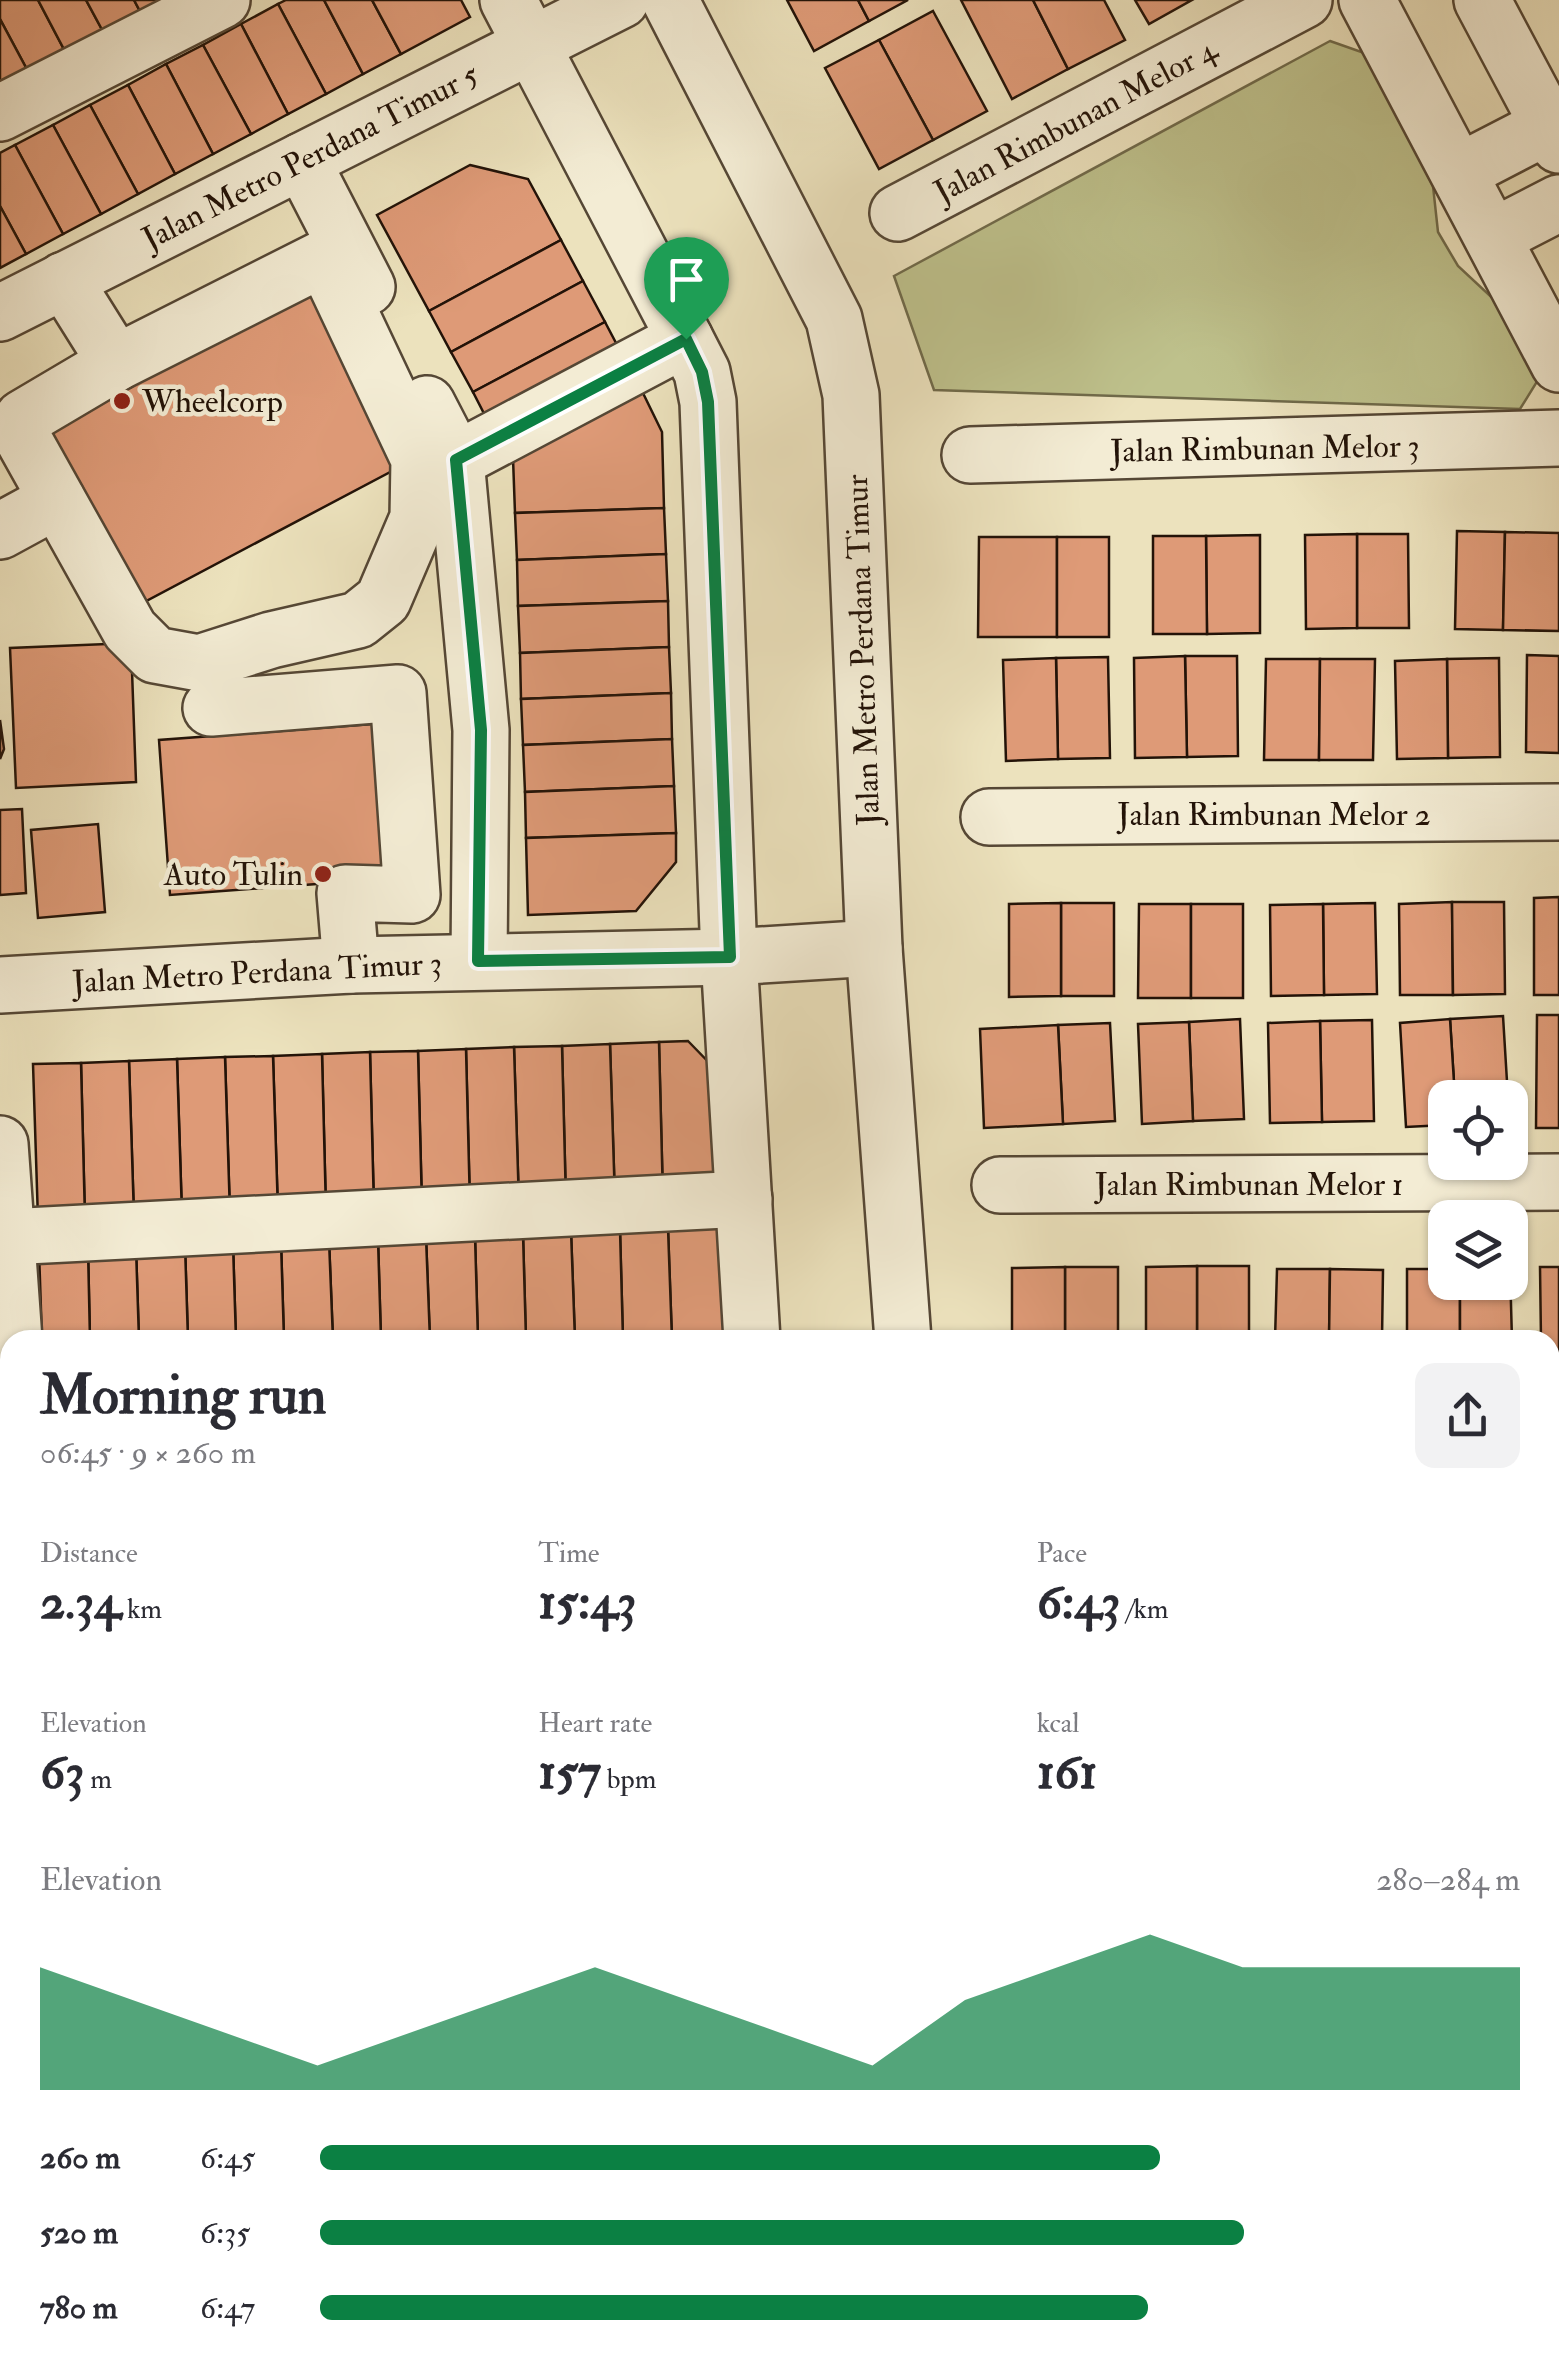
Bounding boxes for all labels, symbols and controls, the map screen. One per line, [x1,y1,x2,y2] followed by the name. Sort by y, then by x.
[926,29,1225,213] street label: Jalan Rimbunan Melor 4
[135,55,485,260] street label: Jalan Metro Perdana Timur 5
[644,237,729,340] pin
[659,252,714,307] icon: arrive
[141,382,283,422] place label: Wheelcorp
[111,390,133,412] marker: Wheelcorp
[1109,426,1420,472] street label: Jalan Rimbunan Melor 3
[837,474,889,827] street label: Jalan Metro Perdana Timur
[1116,795,1431,835] street label: Jalan Rimbunan Melor 2
[163,855,303,895] place label: Auto Tulin
[312,863,334,885] marker: Auto Tulin
[70,943,443,1003] street label: Jalan Metro Perdana Timur 3
[1428,1080,1528,1300] map controls
[1428,1080,1528,1180] button: locate
[1094,1165,1403,1205] street label: Jalan Rimbunan Melor 1
[1428,1200,1528,1300] button: layers
[40,1361,326,1430] text: Morning run
[1415,1363,1520,1468] button: share
[40,1433,256,1473] text: 06:45 · 9 × 260 m
[40,1536,138,1571] text: Distance
[538,1536,600,1571] text: Time
[1037,1536,1087,1571] text: Pace
[40,1571,121,1634] text: 2.34
[538,1571,637,1634] text: 15:43
[1037,1571,1120,1634] text: 6:43
[121,1592,162,1627] text: km
[1120,1592,1169,1627] text: /km
[40,1706,147,1741] text: Elevation
[538,1706,652,1741] text: Heart rate
[1037,1706,1080,1741] text: kcal
[40,1741,84,1804] text: 63
[538,1741,601,1804] text: 157
[1037,1741,1097,1804] text: 161
[84,1762,112,1797] text: m
[601,1762,656,1797] text: bpm
[40,1860,162,1900] text: Elevation
[1376,1860,1520,1900] text: 280–284 m
[40,2138,120,2178] text: 260 m
[200,2138,255,2178] text: 6:45
[40,2213,118,2253] text: 520 m
[200,2213,250,2253] text: 6:35
[40,2288,118,2328] text: 780 m
[200,2288,255,2328] text: 6:47

